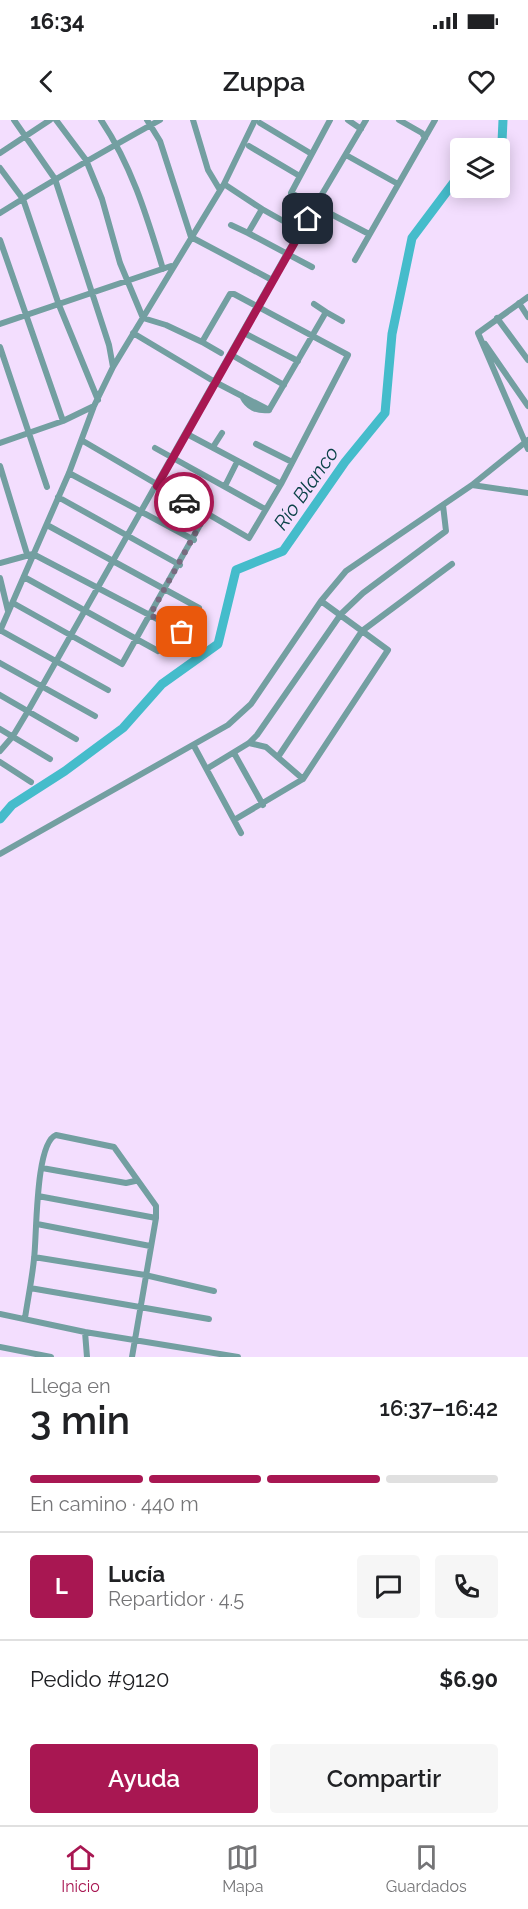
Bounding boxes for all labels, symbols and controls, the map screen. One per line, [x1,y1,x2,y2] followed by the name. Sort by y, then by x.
[30,8,85,34] text: 16:34
[30,65,63,98] icon: back
[465,65,498,98] icon: heart
[223,66,305,97] text: Zuppa
[450,138,510,198] map controls
[450,138,510,198] button: layers
[282,193,333,244] pin
[291,202,324,235] icon: home
[269,442,343,534] water label: Río Blanco
[154,472,214,532] courier
[168,486,201,519] icon: car
[156,606,207,657] pin
[165,615,198,648] icon: bag
[30,1374,111,1398] text: Llega en
[380,1395,498,1421] text: 16:37–16:42
[30,1397,130,1443] text: 3 min
[30,1492,199,1516] text: En camino · 440 m
[357,1555,420,1618] button: chat
[435,1555,498,1618] button: phone
[108,1561,165,1587] text: Lucía
[55,1573,68,1599] text: L
[108,1587,244,1611] text: Repartidor · 4.5
[30,1666,169,1692] text: Pedido #9120
[439,1666,498,1692] text: $6.90
[30,1744,258,1813] button: Ayuda
[270,1744,498,1813] button: Compartir
[61,1841,100,1896] tab: Inicio
[222,1841,263,1896] tab: Mapa
[386,1841,467,1896] tab: Guardados

